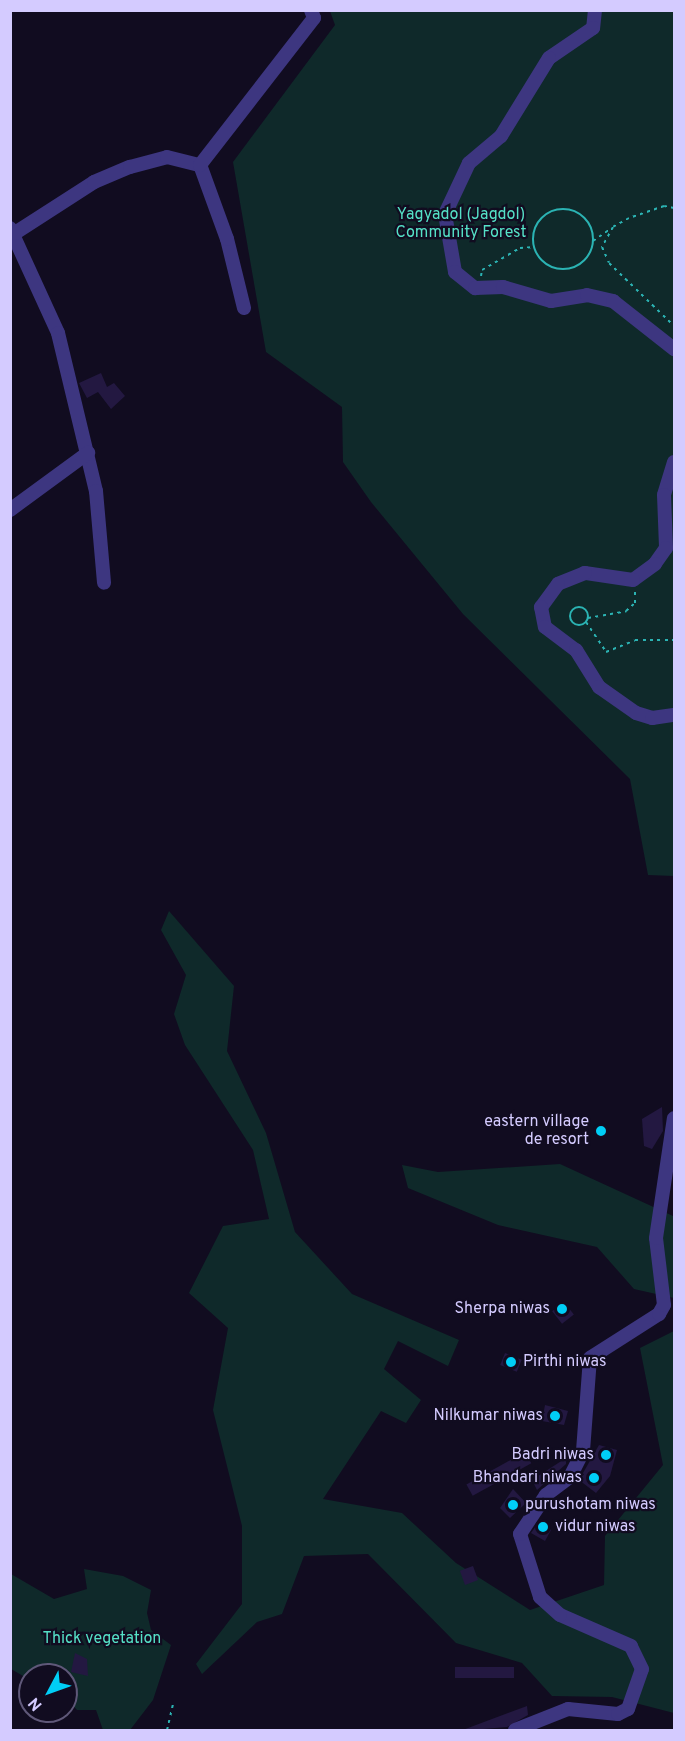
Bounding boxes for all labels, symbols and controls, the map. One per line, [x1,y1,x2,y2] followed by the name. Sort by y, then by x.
[396,205,526,243] park label: Yagyadol (Jagdol) Community Forest
[484,1112,589,1150] place label: eastern village de resort
[594,1124,608,1138] marker: eastern village de resort
[455,1299,550,1319] place label: Sherpa niwas
[555,1302,569,1316] marker: Sherpa niwas
[523,1352,606,1372] place label: Pirthi niwas
[504,1355,518,1369] marker: Pirthi niwas
[434,1406,543,1426] place label: Nilkumar niwas
[548,1409,562,1423] marker: Nilkumar niwas
[511,1445,594,1465] place label: Badri niwas
[599,1448,613,1462] marker: Badri niwas
[473,1468,582,1488] place label: Bhandari niwas
[587,1471,601,1485] marker: Bhandari niwas
[525,1495,656,1515] place label: purushotam niwas
[506,1498,520,1512] marker: purushotam niwas
[555,1517,636,1537] place label: vidur niwas
[536,1520,550,1534] marker: vidur niwas
[43,1629,161,1649] park label: Thick vegetation
[18,1663,78,1723] north arrow
[25,1693,47,1714] text: N

